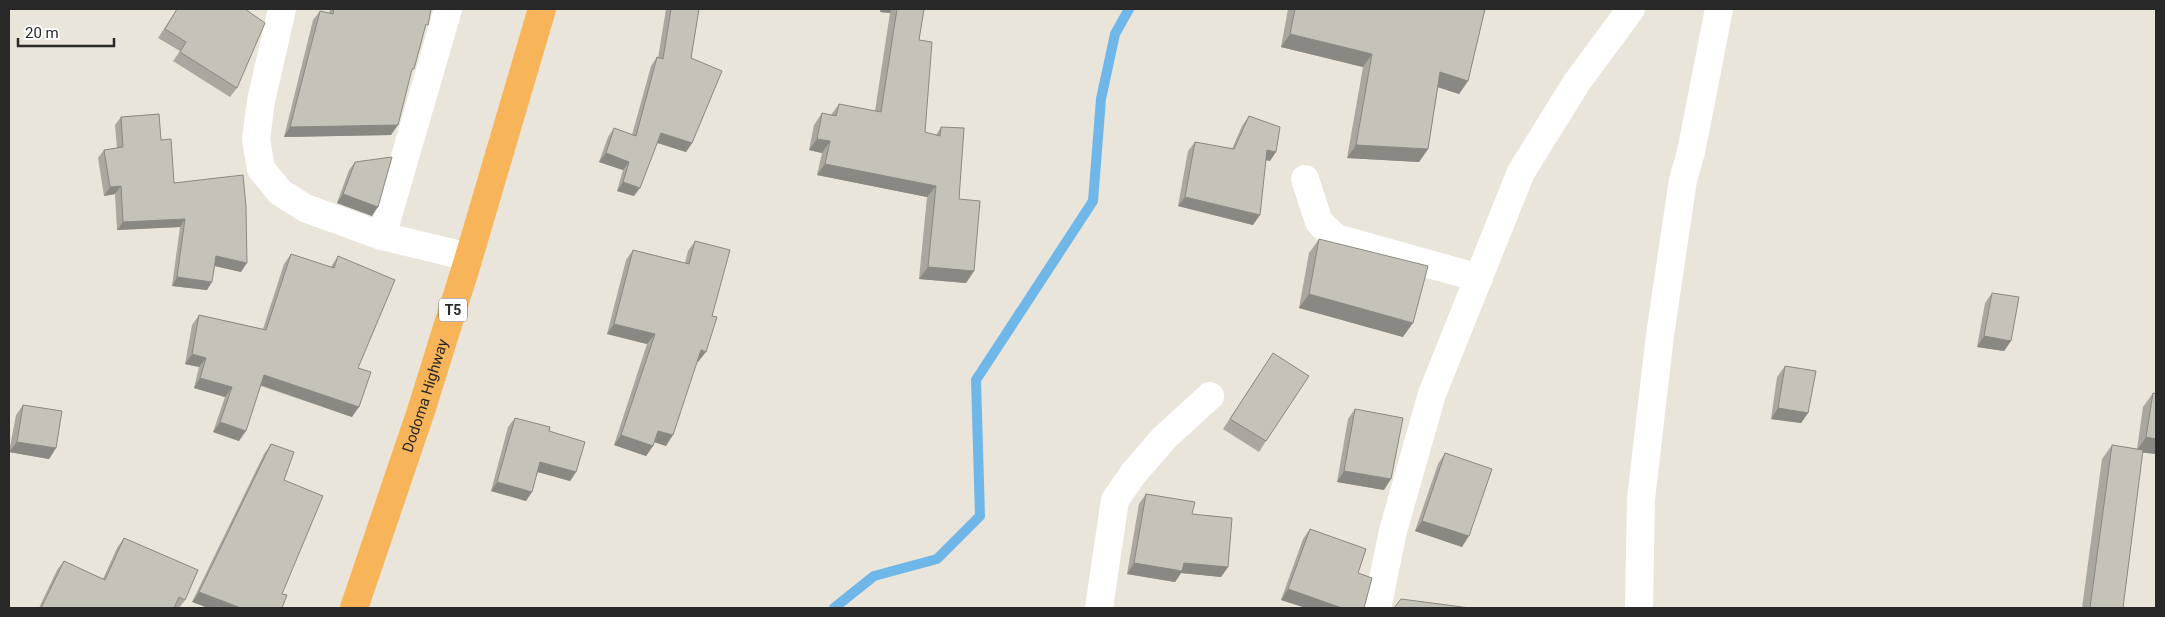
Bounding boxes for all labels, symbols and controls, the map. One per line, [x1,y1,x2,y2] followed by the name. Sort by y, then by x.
[18,15,114,47] scale bar
[25,24,59,42] text: 20 m
[439,298,467,322] road number: T5
[399,337,452,455] street label: Dodoma Highway

